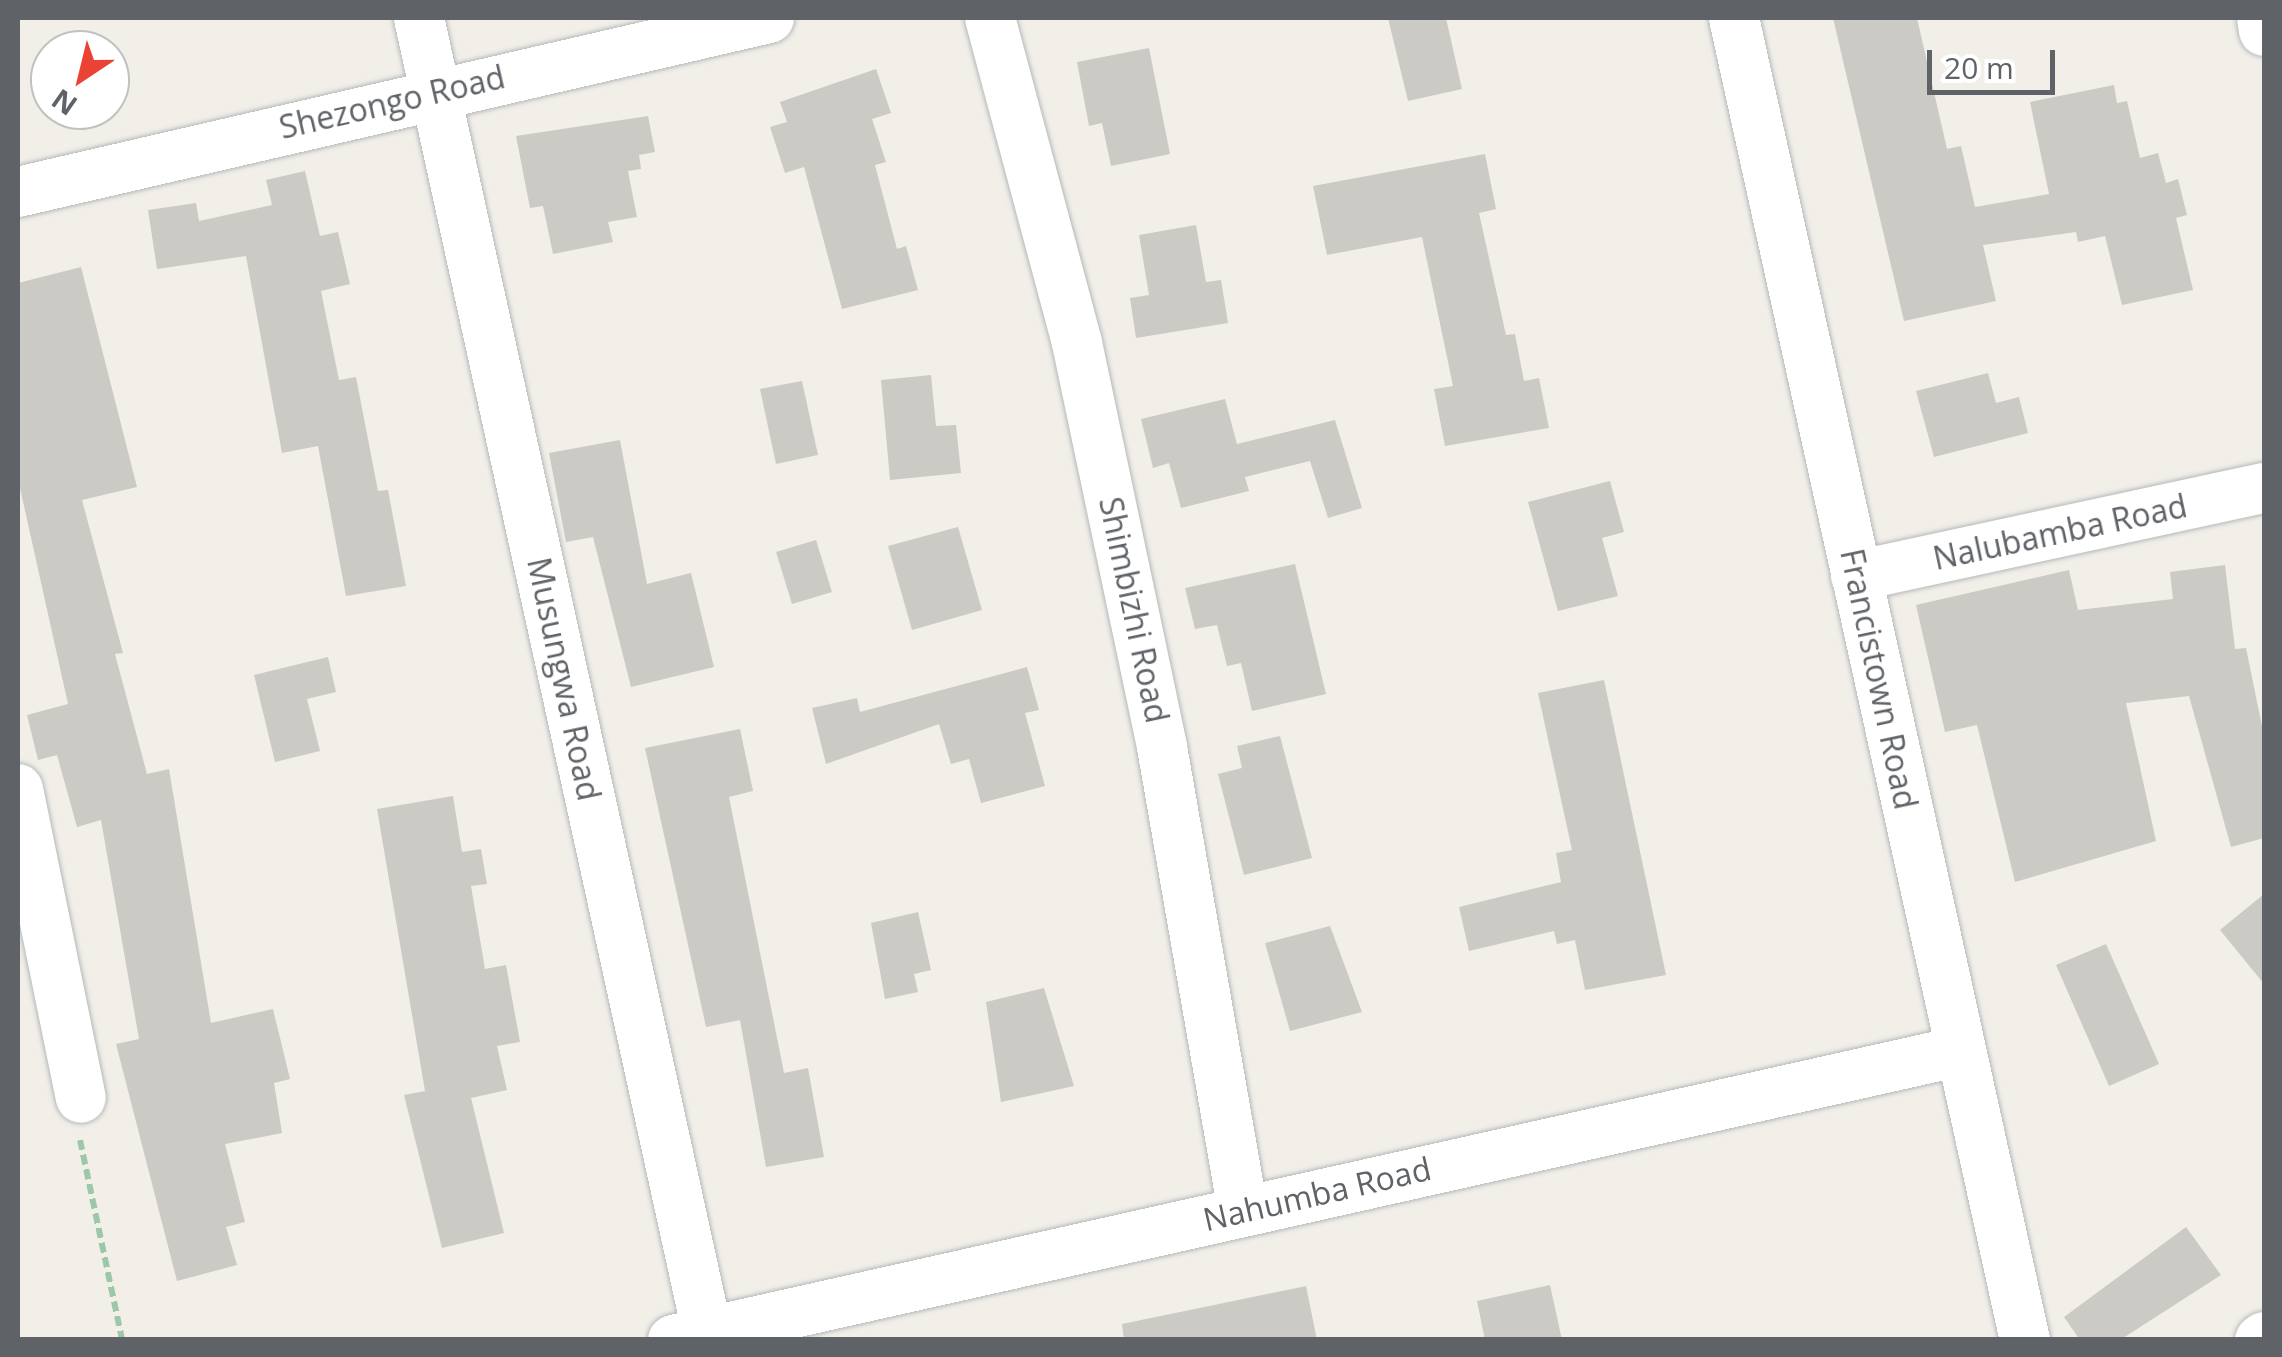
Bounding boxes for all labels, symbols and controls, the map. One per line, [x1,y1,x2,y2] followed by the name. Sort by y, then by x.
[30,30,130,130] north arrow
[1932,30,2060,92] scale bar
[1944,47,2014,88] text: 20 m
[275,57,509,147] street label: Shezongo Road
[44,81,84,125] text: N
[1930,486,2190,578] street label: Nalubamba Road
[1091,494,1177,726] street label: Shimbizhi Road
[1833,545,1925,813] street label: Francistown Road
[519,554,609,804] street label: Musungwa Road
[1199,1149,1435,1239] street label: Nahumba Road

